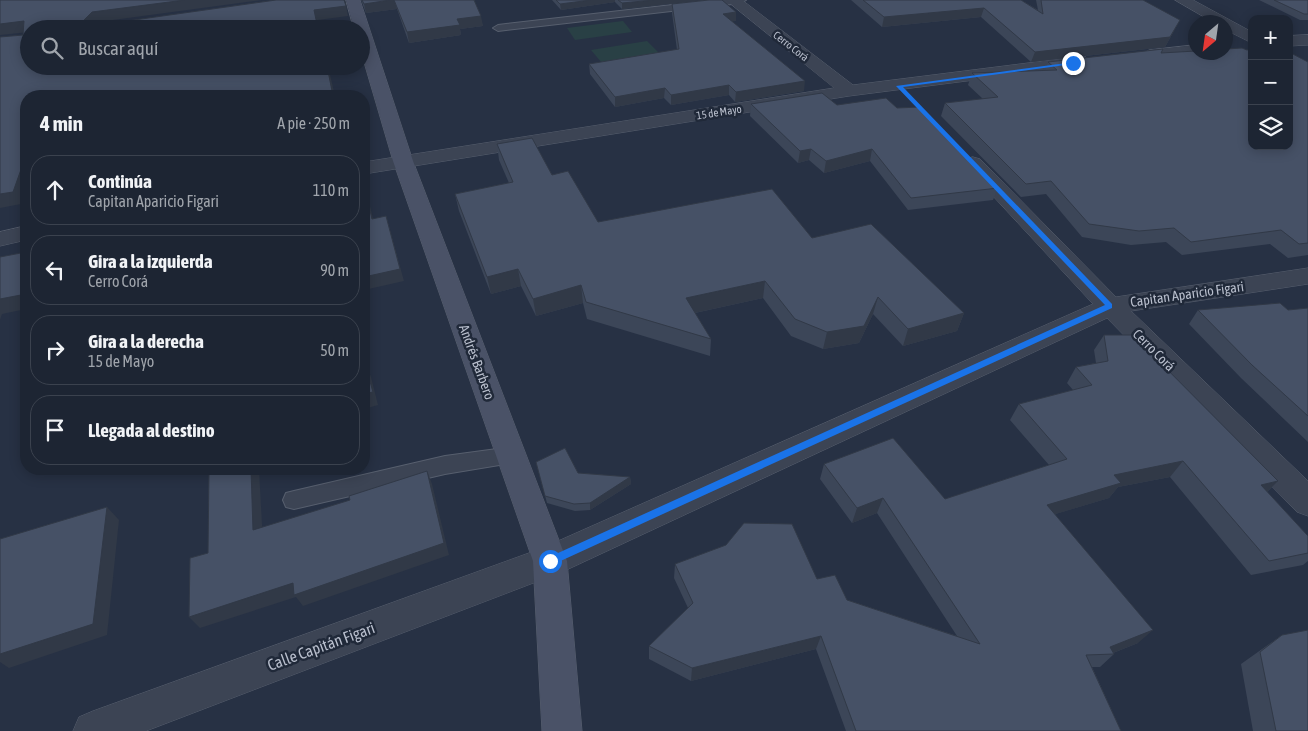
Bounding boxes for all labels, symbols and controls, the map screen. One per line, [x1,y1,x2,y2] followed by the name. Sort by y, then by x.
[1188,15,1233,60] north arrow
[1248,15,1293,150] map controls
[1248,15,1293,60] button: +
[20,20,370,75] search box
[771,29,811,63] street label: Cerro Corá
[38,34,66,62] icon: search
[78,37,158,59] text: Buscar aquí
[1062,52,1085,75] route end
[1248,60,1293,105] button: −
[696,103,742,121] street label: 15 de Mayo
[1248,105,1293,150] button: layers
[40,111,83,135] text: 4 min
[277,114,350,132] text: A pie · 250 m
[88,170,152,192] text: Continúa
[41,176,69,204] icon: ahead
[313,181,349,199] text: 110 m
[88,192,219,210] text: Capitan Aparicio Figari
[88,250,213,272] text: Gira a la izquierda
[41,256,69,284] icon: left
[320,261,349,279] text: 90 m
[88,272,148,290] text: Cerro Corá
[1129,278,1245,310] street label: Capitan Aparicio Figari
[456,322,498,402] street label: Andrés Barbero
[1130,326,1178,374] street label: Cerro Corá
[88,330,204,352] text: Gira a la derecha
[41,336,69,364] icon: right
[320,341,349,359] text: 50 m
[88,352,154,370] text: 15 de Mayo
[41,416,69,444] icon: arrive
[88,419,215,441] text: Llegada al destino
[539,550,562,573] route start
[265,618,377,675] street label: Calle Capitán Figari

